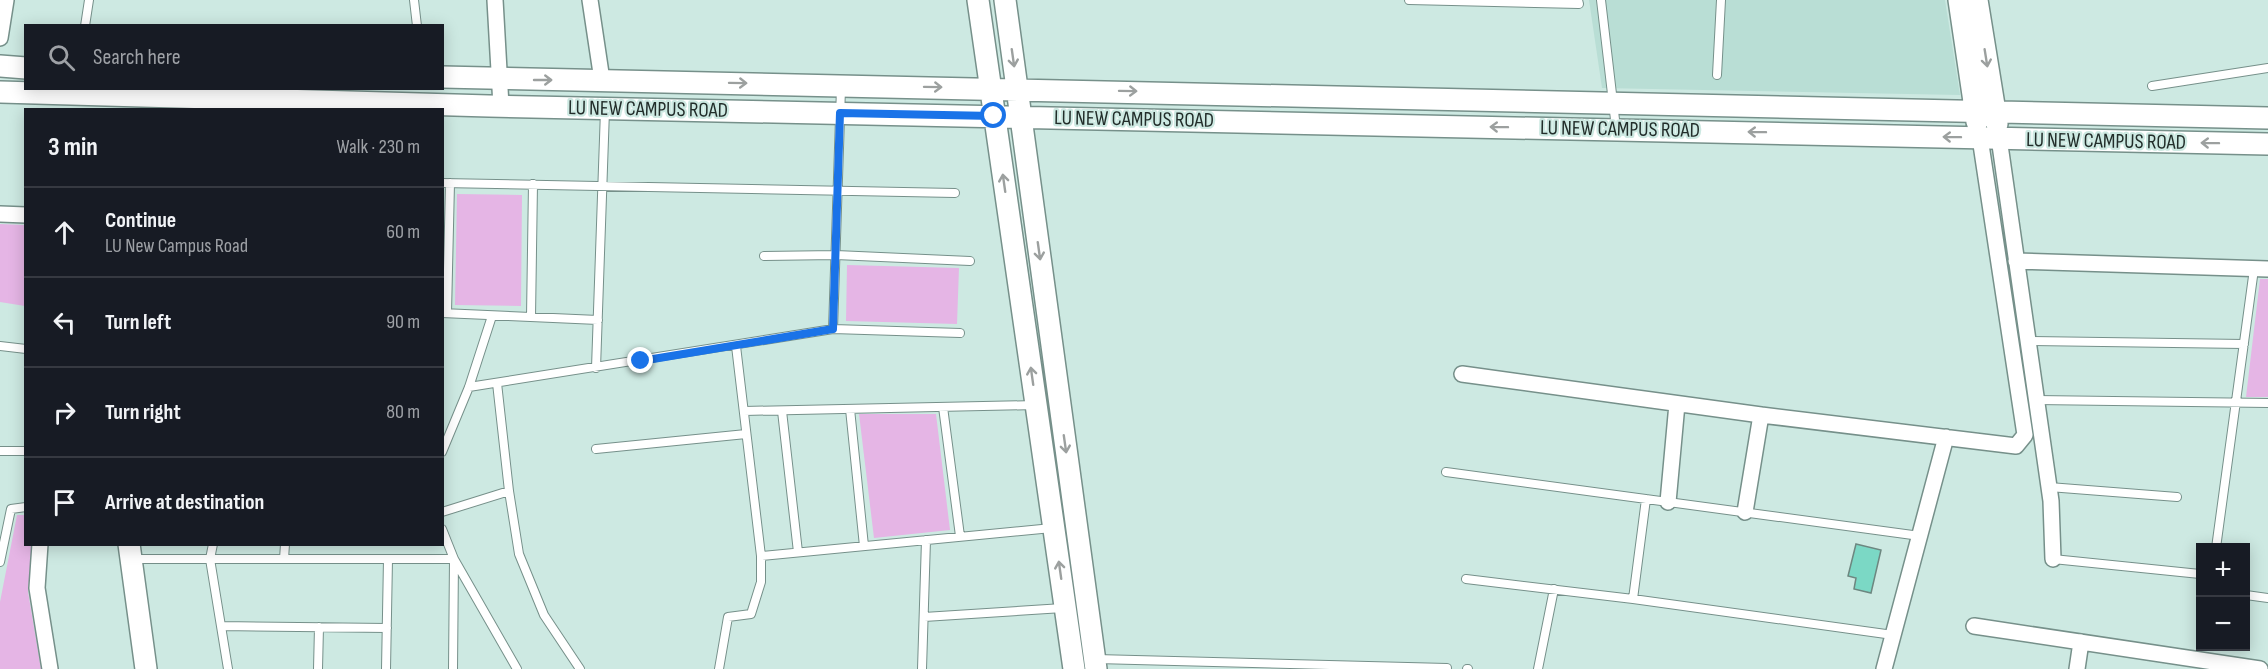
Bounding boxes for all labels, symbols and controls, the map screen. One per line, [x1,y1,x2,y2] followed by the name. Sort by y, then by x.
[24,24,444,90] search box
[45,41,78,74] icon: search
[93,44,180,71] text: Search here
[1981,47,1992,67] one-way arrow
[1007,48,1018,67] one-way arrow
[532,74,552,86] one-way arrow
[727,77,747,89] one-way arrow
[922,81,942,93] one-way arrow
[1117,86,1137,97] one-way arrow
[568,95,728,123] street label: LU NEW CAMPUS ROAD
[980,102,1006,128] route start
[1054,105,1214,133] street label: LU NEW CAMPUS ROAD
[1540,115,1700,143] street label: LU NEW CAMPUS ROAD
[1489,121,1509,132] one-way arrow
[1747,127,1767,138] one-way arrow
[2026,127,2186,155] street label: LU NEW CAMPUS ROAD
[1942,131,1962,143] one-way arrow
[48,132,98,163] text: 3 min
[337,135,420,159] text: Walk · 230 m
[2200,137,2220,149] one-way arrow
[999,174,1010,194] one-way arrow
[105,207,176,234] text: Continue
[48,216,81,249] icon: ahead
[386,220,420,244] text: 60 m
[105,234,248,258] text: LU New Campus Road
[1033,241,1044,261] one-way arrow
[48,306,81,339] icon: left
[105,309,171,336] text: Turn left
[386,310,420,334] text: 90 m
[627,347,653,373] route end
[1026,367,1037,387] one-way arrow
[48,396,81,429] icon: right
[105,399,181,426] text: Turn right
[386,400,420,424] text: 80 m
[1060,434,1071,454] one-way arrow
[48,486,81,519] icon: arrive
[105,489,264,516] text: Arrive at destination
[2196,543,2250,651] map controls
[2196,543,2250,597] button: +
[1054,560,1065,580] one-way arrow
[2196,597,2250,651] button: −

